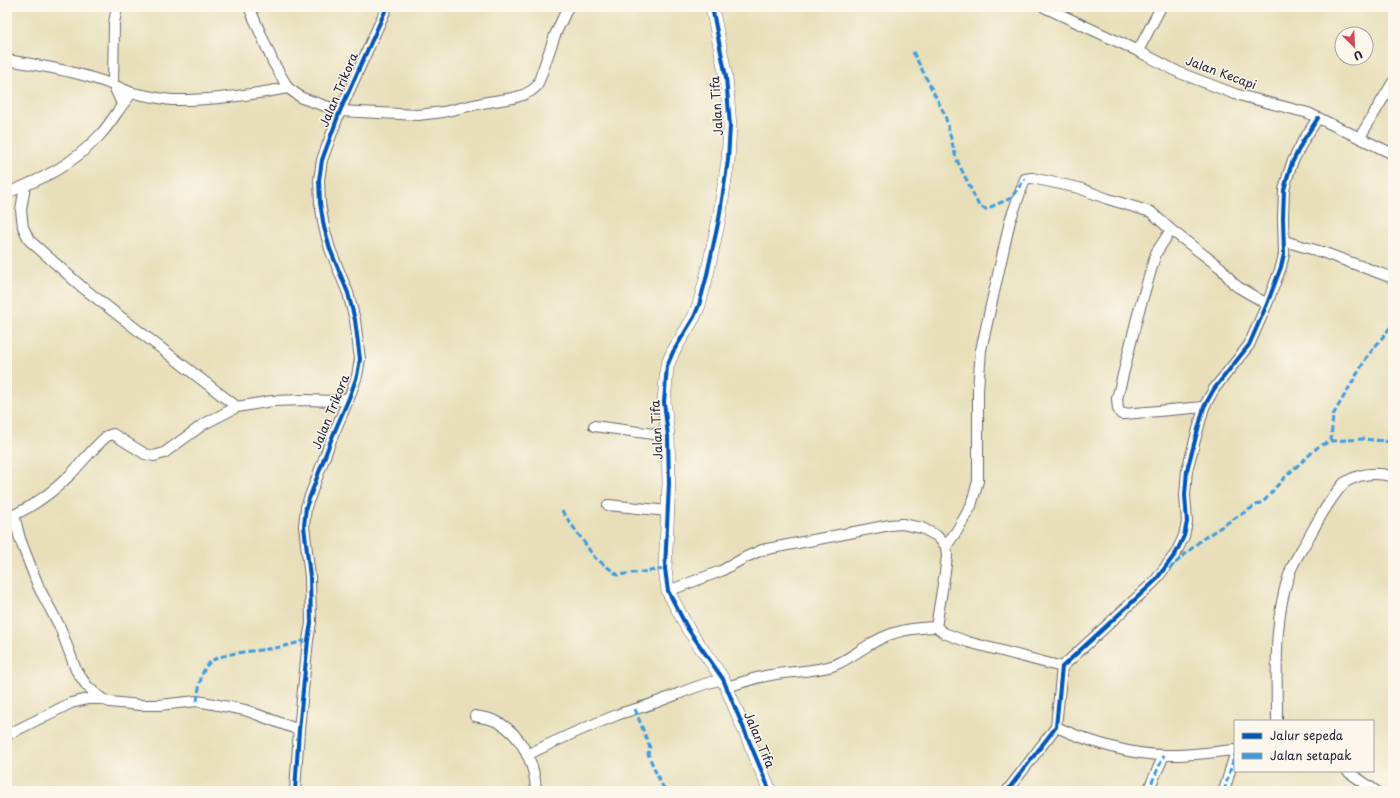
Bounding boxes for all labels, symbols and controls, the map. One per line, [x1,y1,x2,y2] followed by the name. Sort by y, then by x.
[1334,26,1374,66] north arrow
[1351,46,1366,65] text: U
[314,49,362,130] street label: Jalan Trikora
[1183,51,1259,93] street label: Jalan Kecapi
[705,75,727,136] street label: Jalan Tifa
[307,371,353,452] street label: Jalan Trikora
[645,399,667,460] street label: Jalan Tifa
[740,709,780,771] street label: Jalan Tifa
[1234,720,1374,772] legend
[1270,726,1344,744] text: Jalur sepeda
[1270,746,1352,764] text: Jalan setapak

